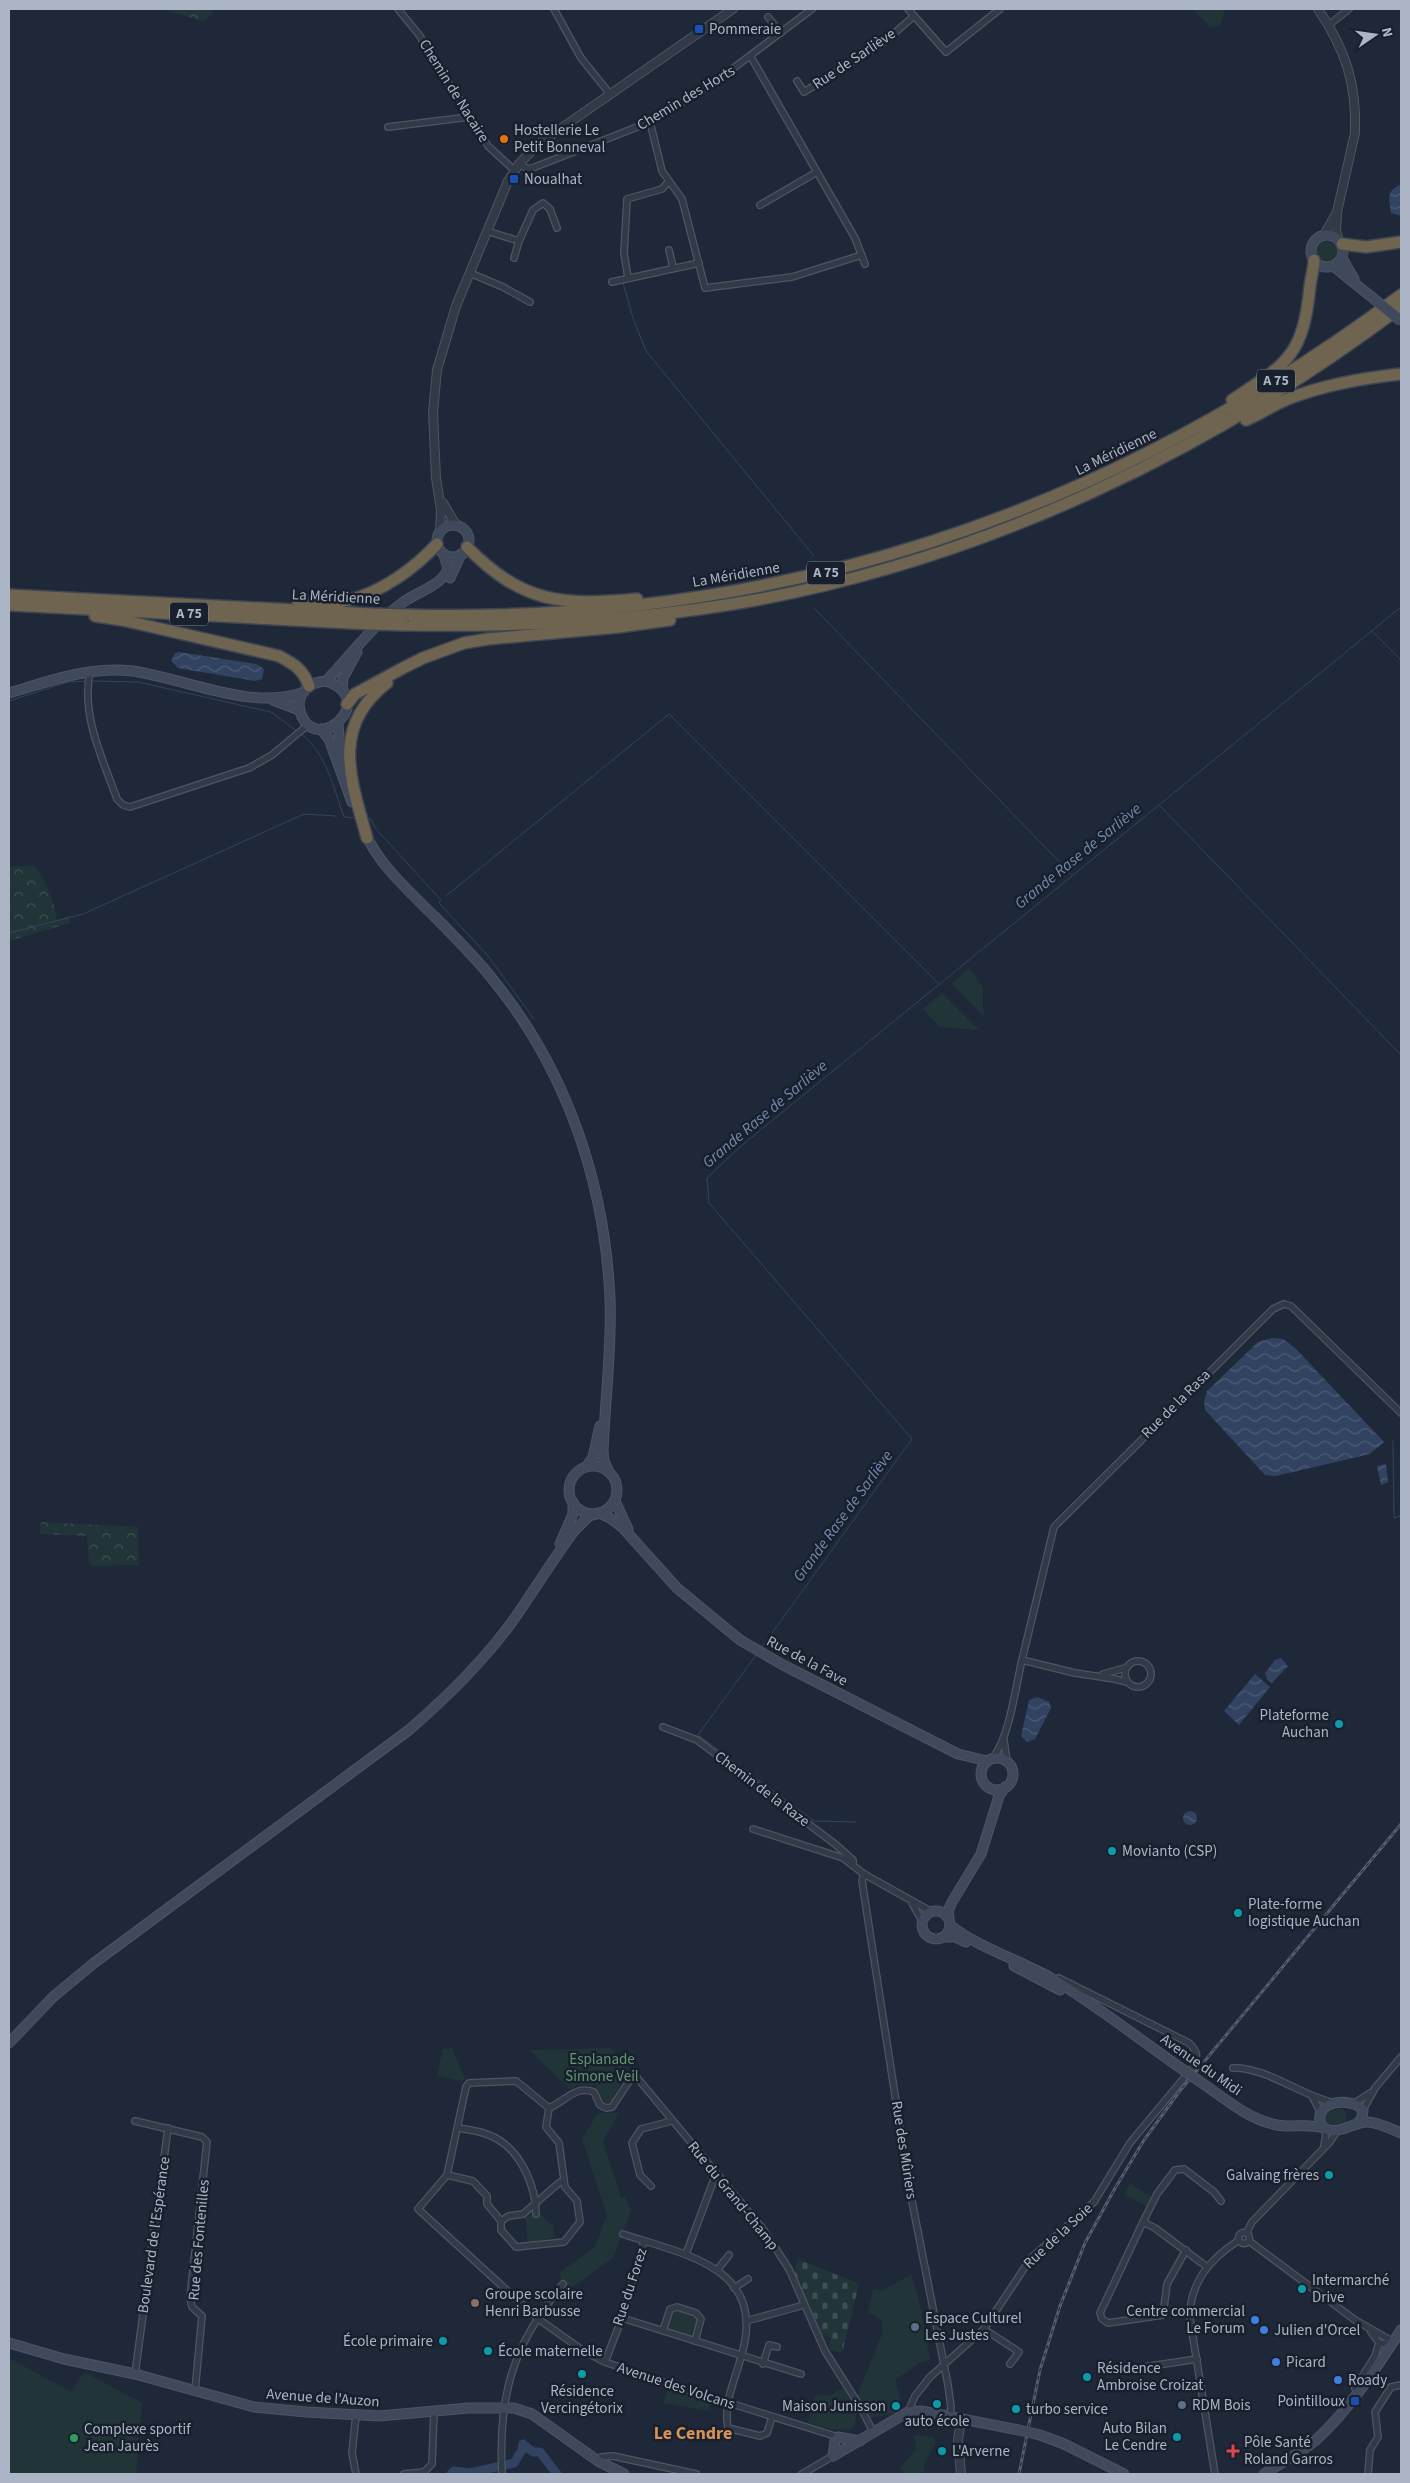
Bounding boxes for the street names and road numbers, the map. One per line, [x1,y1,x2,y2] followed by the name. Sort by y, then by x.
[808,23,900,95] street label: Rue de Sarliève
[414,35,494,147] street label: Chemin de Nacaire
[633,60,739,136] street label: Chemin des Horts
[1257,370,1295,392] road number: A 75
[1072,423,1160,481] street label: La Méridienne
[691,557,781,593] street label: La Méridienne
[807,562,845,584] road number: A 75
[291,584,381,610] street label: La Méridienne
[170,602,208,626] road number: A 75
[1137,1365,1215,1443] street label: Rue de la Rasa
[763,1631,851,1691] street label: Rue de la Fave
[710,1746,814,1832] street label: Chemin de la Raze
[1156,2029,1246,2101] street label: Avenue du Midi
[886,2099,922,2201] street label: Rue des Mûriers
[683,2137,783,2255] street label: Rue du Grand-Champ
[133,2155,175,2315] street label: Boulevard de l'Espérance
[183,2179,215,2301] street label: Rue des Fontenilles
[1019,2198,1097,2274] street label: Rue de la Soie
[608,2245,652,2329] street label: Rue du Forez
[615,2357,737,2415] street label: Avenue des Volcans
[266,2384,380,2412] street label: Avenue de l'Auzon

